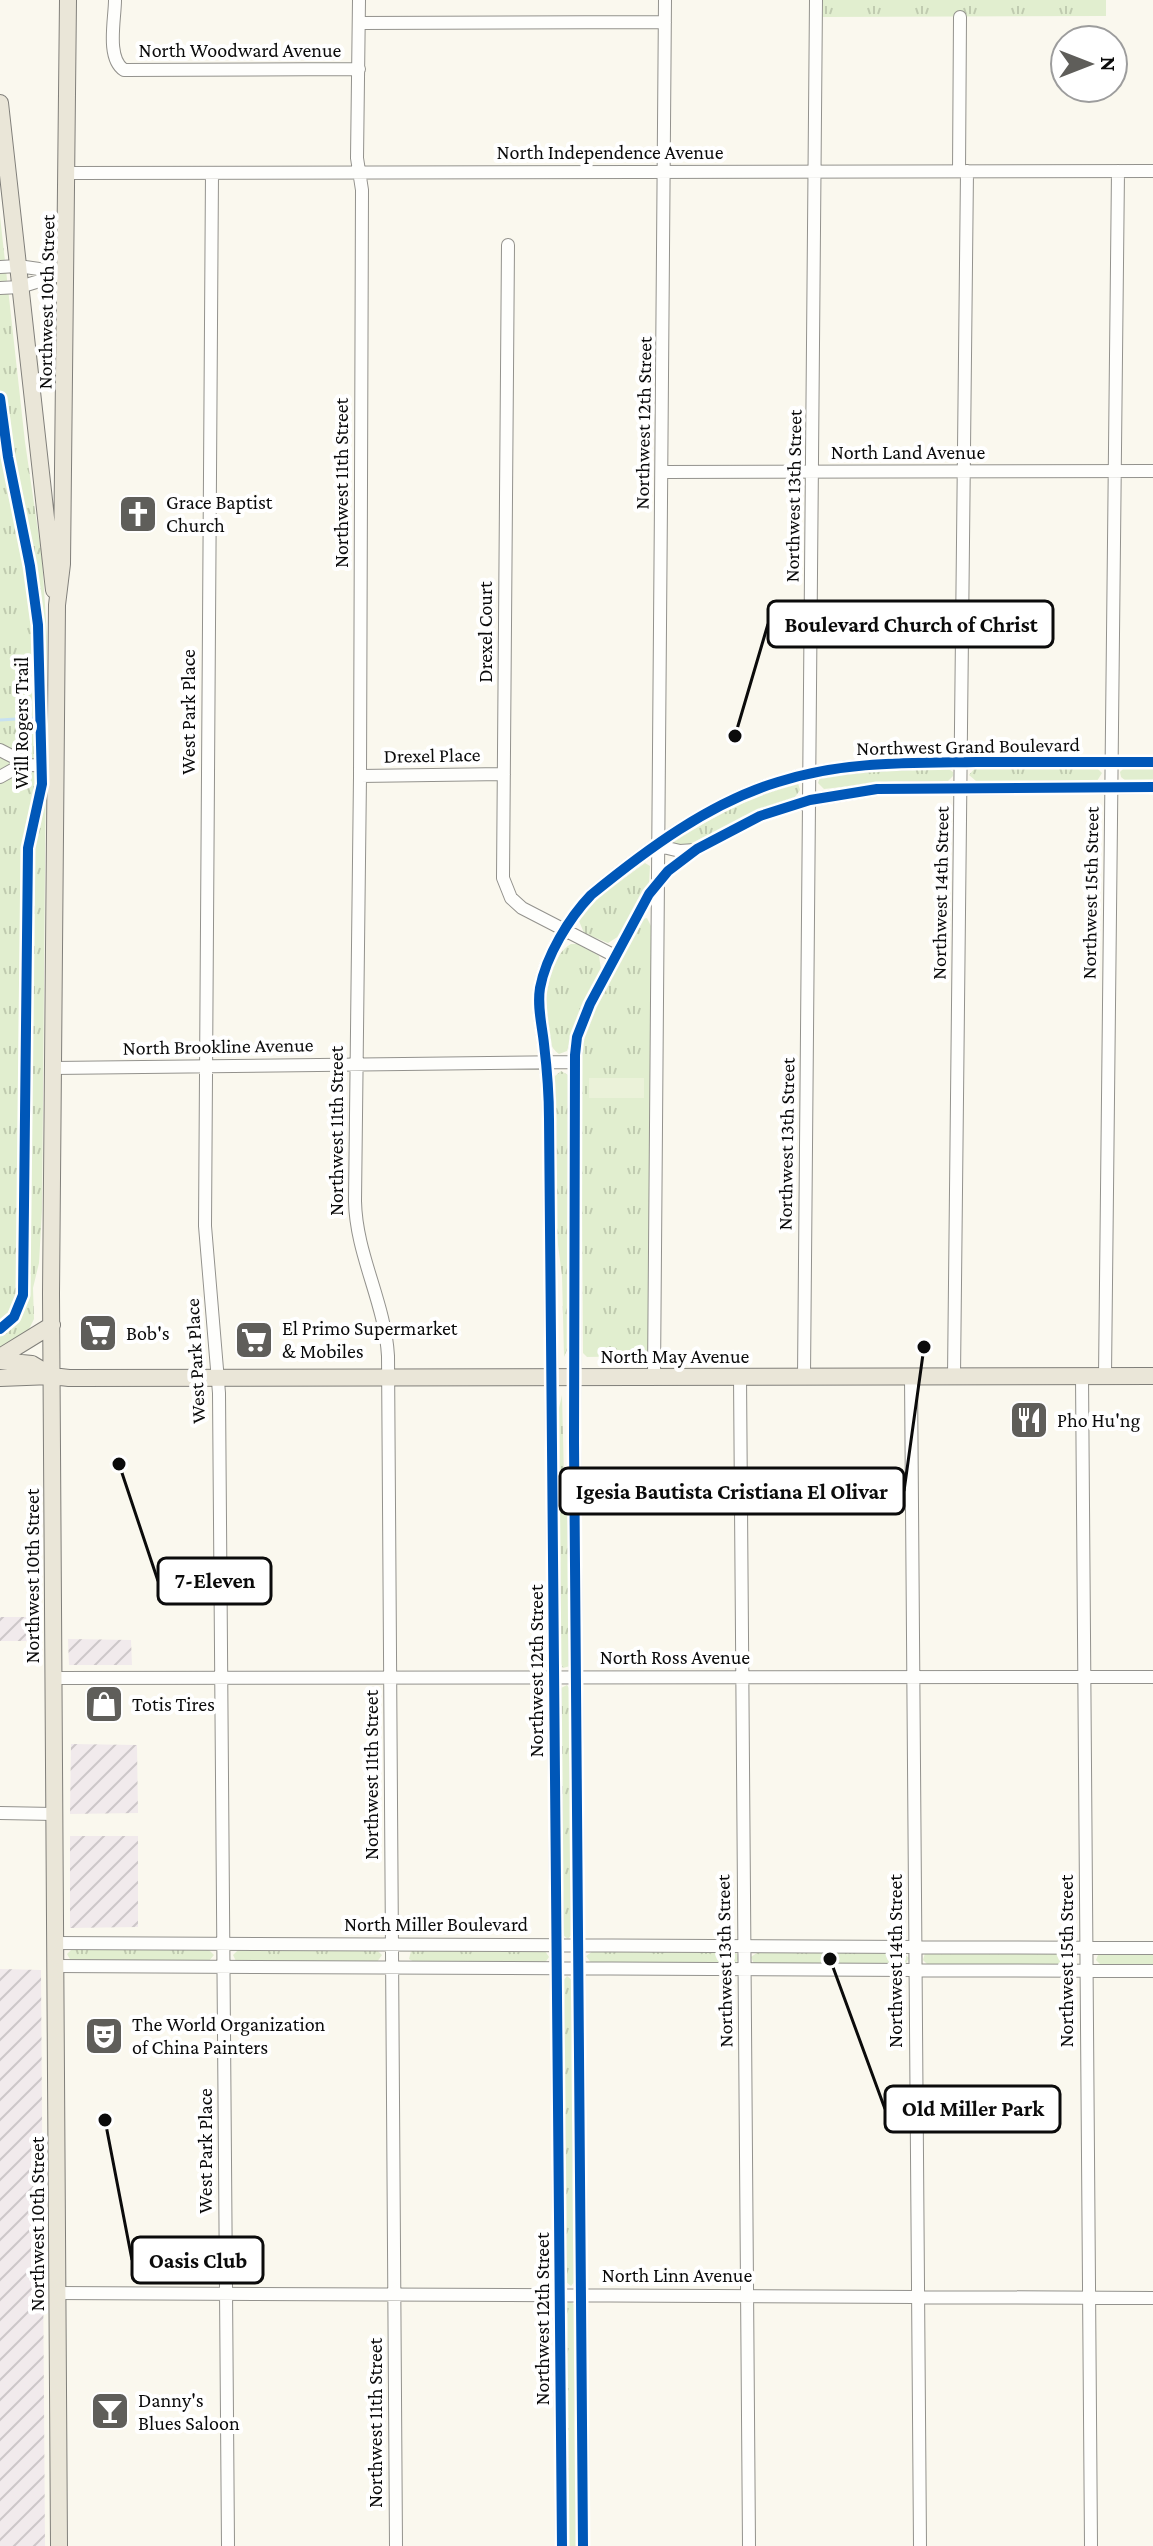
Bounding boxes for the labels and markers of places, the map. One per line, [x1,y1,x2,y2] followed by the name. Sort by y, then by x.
[166,491,273,536] place label: Grace Baptist Church
[117,493,159,535] church icon: Grace Baptist Church
[768,601,1053,647] callout: Boulevard Church of Christ
[77,1312,119,1354] supermarket icon: Bob's
[282,1317,458,1362] place label: El Primo Supermarket & Mobiles
[233,1319,275,1361] supermarket icon: El Primo Supermarket & Mobiles
[126,1322,170,1344] place label: Bob's
[1008,1399,1050,1441] restaurant icon: Pho Hu'ng
[1057,1409,1140,1432] place label: Pho Hu'ng
[560,1468,904,1514] callout: Igesia Bautista Cristiana El Olivar
[158,1558,271,1604] callout: 7-Eleven
[83,1683,125,1725] shop icon: Totis Tires
[132,1693,215,1715] place label: Totis Tires
[132,2013,326,2058] place label: The World Organization of China Painters
[83,2015,125,2057] theatre icon: The World Organization of China Painters
[885,2086,1060,2132] callout: Old Miller Park
[132,2237,263,2283] callout: Oasis Club
[138,2389,240,2434] place label: Danny's Blues Saloon
[89,2390,131,2432] bar icon: Danny's Blues Saloon

